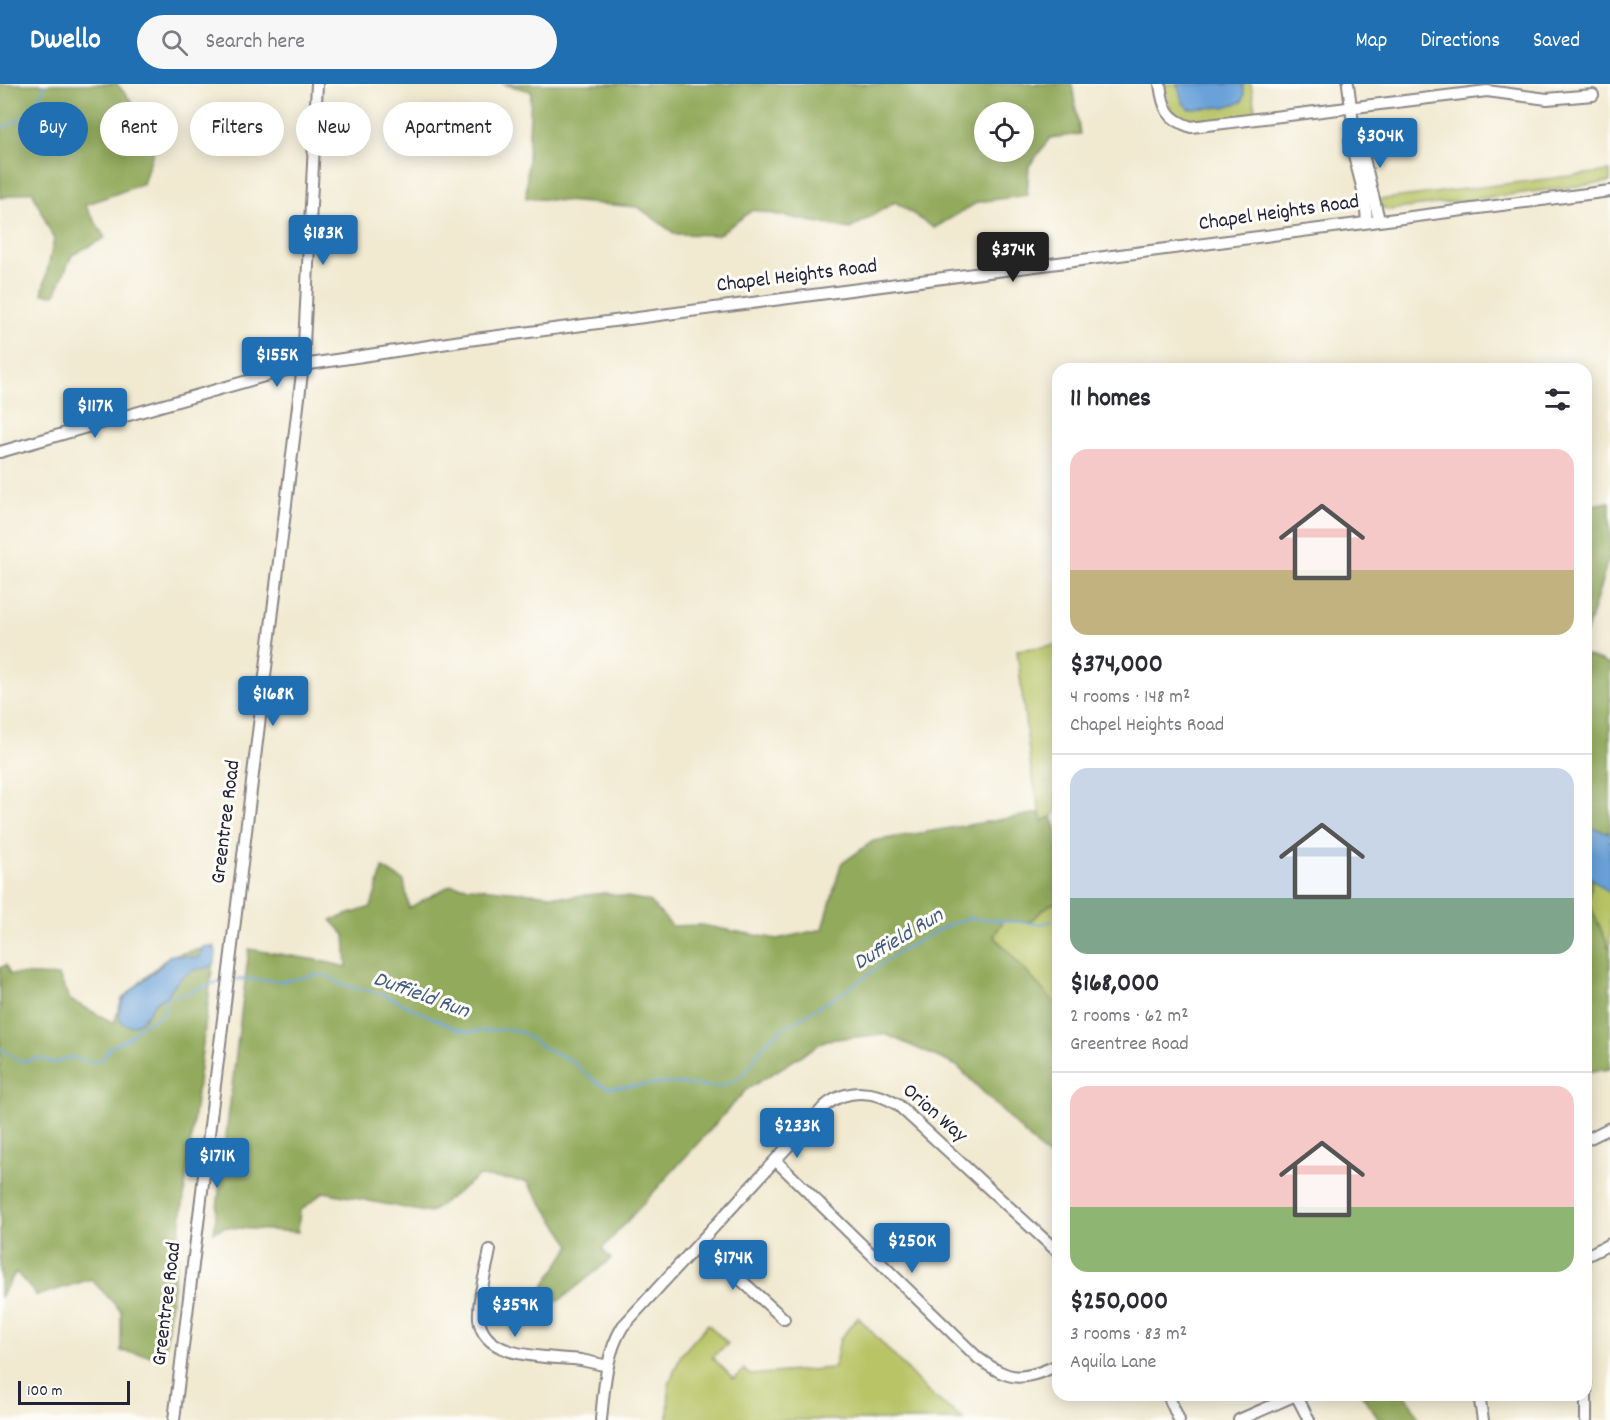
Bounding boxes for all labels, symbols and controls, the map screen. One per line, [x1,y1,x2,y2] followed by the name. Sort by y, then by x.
[137,15,557,69] search box
[30,22,101,62] text: Dwello
[158,26,191,59] icon: search
[206,27,305,58] text: Search here
[1356,27,1387,57] text: Map
[1420,27,1500,57] text: Directions
[1533,27,1580,57] text: Saved
[18,102,88,156] chip: Buy
[100,102,178,156] chip: Rent
[190,102,284,156] chip: Filters
[296,102,371,156] chip: New
[383,102,513,156] chip: Apartment
[974,102,1034,162] map controls
[974,102,1034,162] button: locate
[1338,118,1422,169] pin: $304K
[1356,123,1404,151] text: $304K
[1197,188,1361,240] street label: Chapel Heights Road
[281,215,365,266] pin: $183K
[303,220,343,248] text: $183K
[971,232,1055,283] pin: $374K
[991,237,1035,265] text: $374K
[715,252,879,302] street label: Chapel Heights Road
[235,337,319,388] pin: $155K
[256,342,298,370] text: $155K
[1070,381,1151,418] text: 11 homes
[1541,383,1574,416] icon: filters
[53,388,137,439] pin: $117K
[77,393,113,421] text: $117K
[1268,488,1376,596] icon: home
[1070,647,1163,684] text: $374,000
[231,676,315,727] pin: $168K
[252,681,294,709] text: $168K
[1070,684,1190,712] text: 4 rooms · 148 m²
[1070,712,1224,740] text: Chapel Heights Road
[205,758,249,886] street label: Greentree Road
[1268,807,1376,915] icon: home
[848,901,950,979] water label: Duffield Run
[369,964,474,1028] water label: Duffield Run
[1070,966,1160,1003] text: $168,000
[1070,1003,1189,1031] text: 2 rooms · 62 m²
[1070,1031,1189,1059] text: Greentree Road
[895,1077,974,1151] street label: Orion Way
[755,1108,839,1159] pin: $233K
[774,1113,820,1141] text: $233K
[1268,1125,1376,1233] icon: home
[175,1138,259,1189] pin: $171K
[199,1143,235,1171] text: $171K
[870,1223,954,1274] pin: $250K
[888,1228,936,1256] text: $250K
[146,1240,190,1368] street label: Greentree Road
[691,1240,775,1291] pin: $174K
[713,1245,753,1273] text: $174K
[1070,1284,1168,1321] text: $250,000
[473,1287,557,1338] pin: $359K
[492,1292,538,1320] text: $359K
[1070,1321,1187,1349] text: 3 rooms · 83 m²
[1070,1349,1156,1377] text: Aquila Lane
[18,1378,130,1406] scale bar
[27,1380,63,1403] text: 100 m

